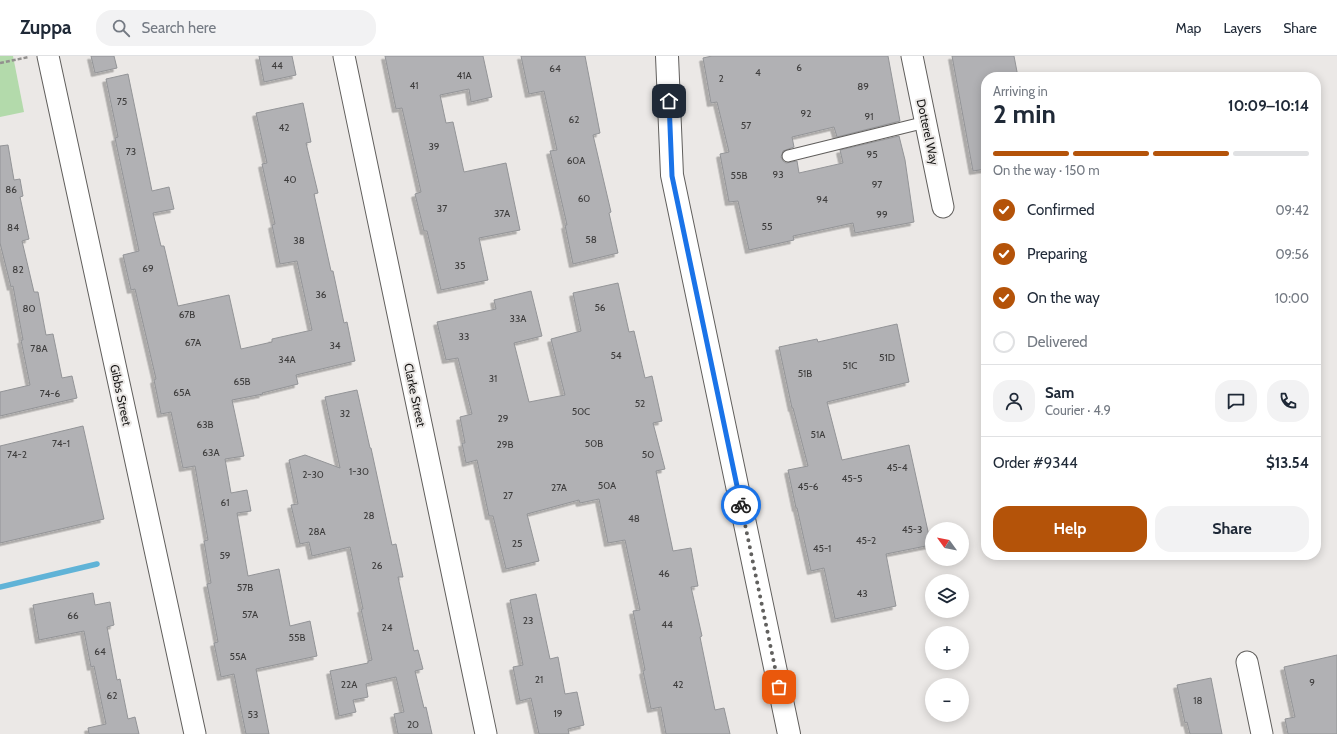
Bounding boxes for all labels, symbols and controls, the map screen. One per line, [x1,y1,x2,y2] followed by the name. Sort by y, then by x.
[96,10,376,46] search box
[20,16,72,39] text: Zuppa
[110,17,132,39] icon: search
[142,19,216,37] text: Search here
[1176,19,1201,37] text: Map
[1223,19,1261,37] text: Layers
[1283,19,1317,37] text: Share
[271,59,283,72] house number: 44
[796,61,802,74] house number: 6
[549,62,561,75] house number: 64
[755,66,761,79] house number: 4
[456,69,472,82] house number: 41A
[718,72,724,85] house number: 2
[409,79,419,92] house number: 41
[857,80,869,93] house number: 89
[993,83,1048,99] text: Arriving in
[652,84,686,118] pin
[658,90,680,112] icon: home
[117,95,127,108] house number: 75
[1228,97,1309,115] text: 10:09–10:14
[914,98,942,166] street label: Dotterel Way
[993,98,1056,130] text: 2 min
[801,107,811,120] house number: 92
[865,110,873,123] house number: 91
[569,113,579,126] house number: 62
[741,119,751,132] house number: 57
[278,121,290,134] house number: 42
[428,140,440,153] house number: 39
[126,145,136,158] house number: 73
[866,148,878,161] house number: 95
[567,154,586,167] house number: 60A
[993,162,1100,178] text: On the way · 150 m
[772,168,784,181] house number: 93
[731,169,747,182] house number: 55B
[284,173,296,186] house number: 40
[872,178,882,191] house number: 97
[5,183,17,196] house number: 86
[578,192,590,205] house number: 60
[816,193,828,206] house number: 94
[993,199,1015,221] icon: check
[1027,201,1095,219] text: Confirmed
[437,202,447,215] house number: 37
[1276,202,1309,218] text: 09:42
[494,207,511,220] house number: 37A
[876,208,888,221] house number: 99
[762,220,772,233] house number: 55
[7,221,19,234] house number: 84
[585,233,597,246] house number: 58
[293,234,305,247] house number: 38
[993,243,1015,265] icon: check
[1027,245,1087,263] text: Preparing
[1275,246,1309,262] text: 09:56
[455,259,465,272] house number: 35
[142,262,154,275] house number: 69
[12,263,24,276] house number: 82
[993,287,1015,309] icon: check
[315,288,327,301] house number: 36
[1027,289,1100,307] text: On the way
[1275,290,1309,306] text: 10:00
[594,301,606,314] house number: 56
[22,302,36,315] house number: 80
[179,308,195,321] house number: 67B
[510,312,527,325] house number: 33A
[459,330,469,343] house number: 33
[1027,333,1088,351] text: Delivered
[185,336,202,349] house number: 67A
[329,339,341,352] house number: 34
[30,342,48,355] house number: 78A
[610,349,622,362] house number: 54
[879,351,895,364] house number: 51D
[278,353,297,366] house number: 34A
[843,359,857,372] house number: 51C
[401,362,429,428] street label: Clarke Street
[107,363,135,427] street label: Gibbs Street
[798,367,812,380] house number: 51B
[489,372,497,385] house number: 31
[233,375,251,388] house number: 65B
[993,380,1035,422] button: person
[1215,380,1257,422] button: chat
[1267,380,1309,422] button: phone
[1045,384,1074,402] text: Sam
[173,386,191,399] house number: 65A
[40,387,61,400] house number: 74-6
[635,397,645,410] house number: 52
[1045,402,1111,418] text: Courier · 4.9
[572,405,590,418] house number: 50C
[340,407,350,420] house number: 32
[498,412,509,425] house number: 29
[196,418,214,431] house number: 63B
[811,428,826,441] house number: 51A
[52,437,70,450] house number: 74-1
[585,437,603,450] house number: 50B
[497,438,513,451] house number: 29B
[202,446,220,459] house number: 63A
[7,448,27,461] house number: 74-2
[642,448,654,461] house number: 50
[993,454,1078,472] text: Order #9344
[1266,454,1309,472] text: $13.54
[886,461,908,474] house number: 45-4
[349,465,369,478] house number: 1-30
[302,468,324,481] house number: 2-30
[842,472,862,485] house number: 45-5
[598,479,617,492] house number: 50A
[797,480,819,493] house number: 45-6
[551,481,568,494] house number: 27A
[721,485,761,525] courier
[503,489,513,502] house number: 27
[730,494,752,516] icon: bike
[221,496,229,509] house number: 61
[993,506,1147,552] button: Help
[1155,506,1309,552] button: Share
[363,509,375,522] house number: 28
[628,512,640,525] house number: 48
[925,522,969,566] north arrow
[925,522,969,722] map controls
[902,523,922,536] house number: 45-3
[308,525,327,538] house number: 28A
[856,534,876,547] house number: 45-2
[512,537,522,550] house number: 25
[813,542,831,555] house number: 45-1
[219,549,231,562] house number: 59
[372,559,383,572] house number: 26
[658,567,670,580] house number: 46
[925,574,969,618] button: layers
[237,581,253,594] house number: 57B
[856,587,868,600] house number: 43
[242,608,259,621] house number: 57A
[67,609,79,622] house number: 66
[523,614,533,627] house number: 23
[661,618,673,631] house number: 44
[381,621,393,634] house number: 24
[925,626,969,670] button: +
[289,631,305,644] house number: 55B
[94,645,106,658] house number: 64
[230,650,247,663] house number: 55A
[762,670,796,704] pin
[535,673,543,686] house number: 21
[768,676,790,698] icon: bag
[1309,676,1315,689] house number: 9
[341,678,358,691] house number: 22A
[672,678,684,691] house number: 42
[925,678,969,722] button: −
[107,689,117,702] house number: 62
[1193,694,1203,707] house number: 18
[554,707,563,720] house number: 19
[248,708,258,721] house number: 53
[407,718,419,731] house number: 20

